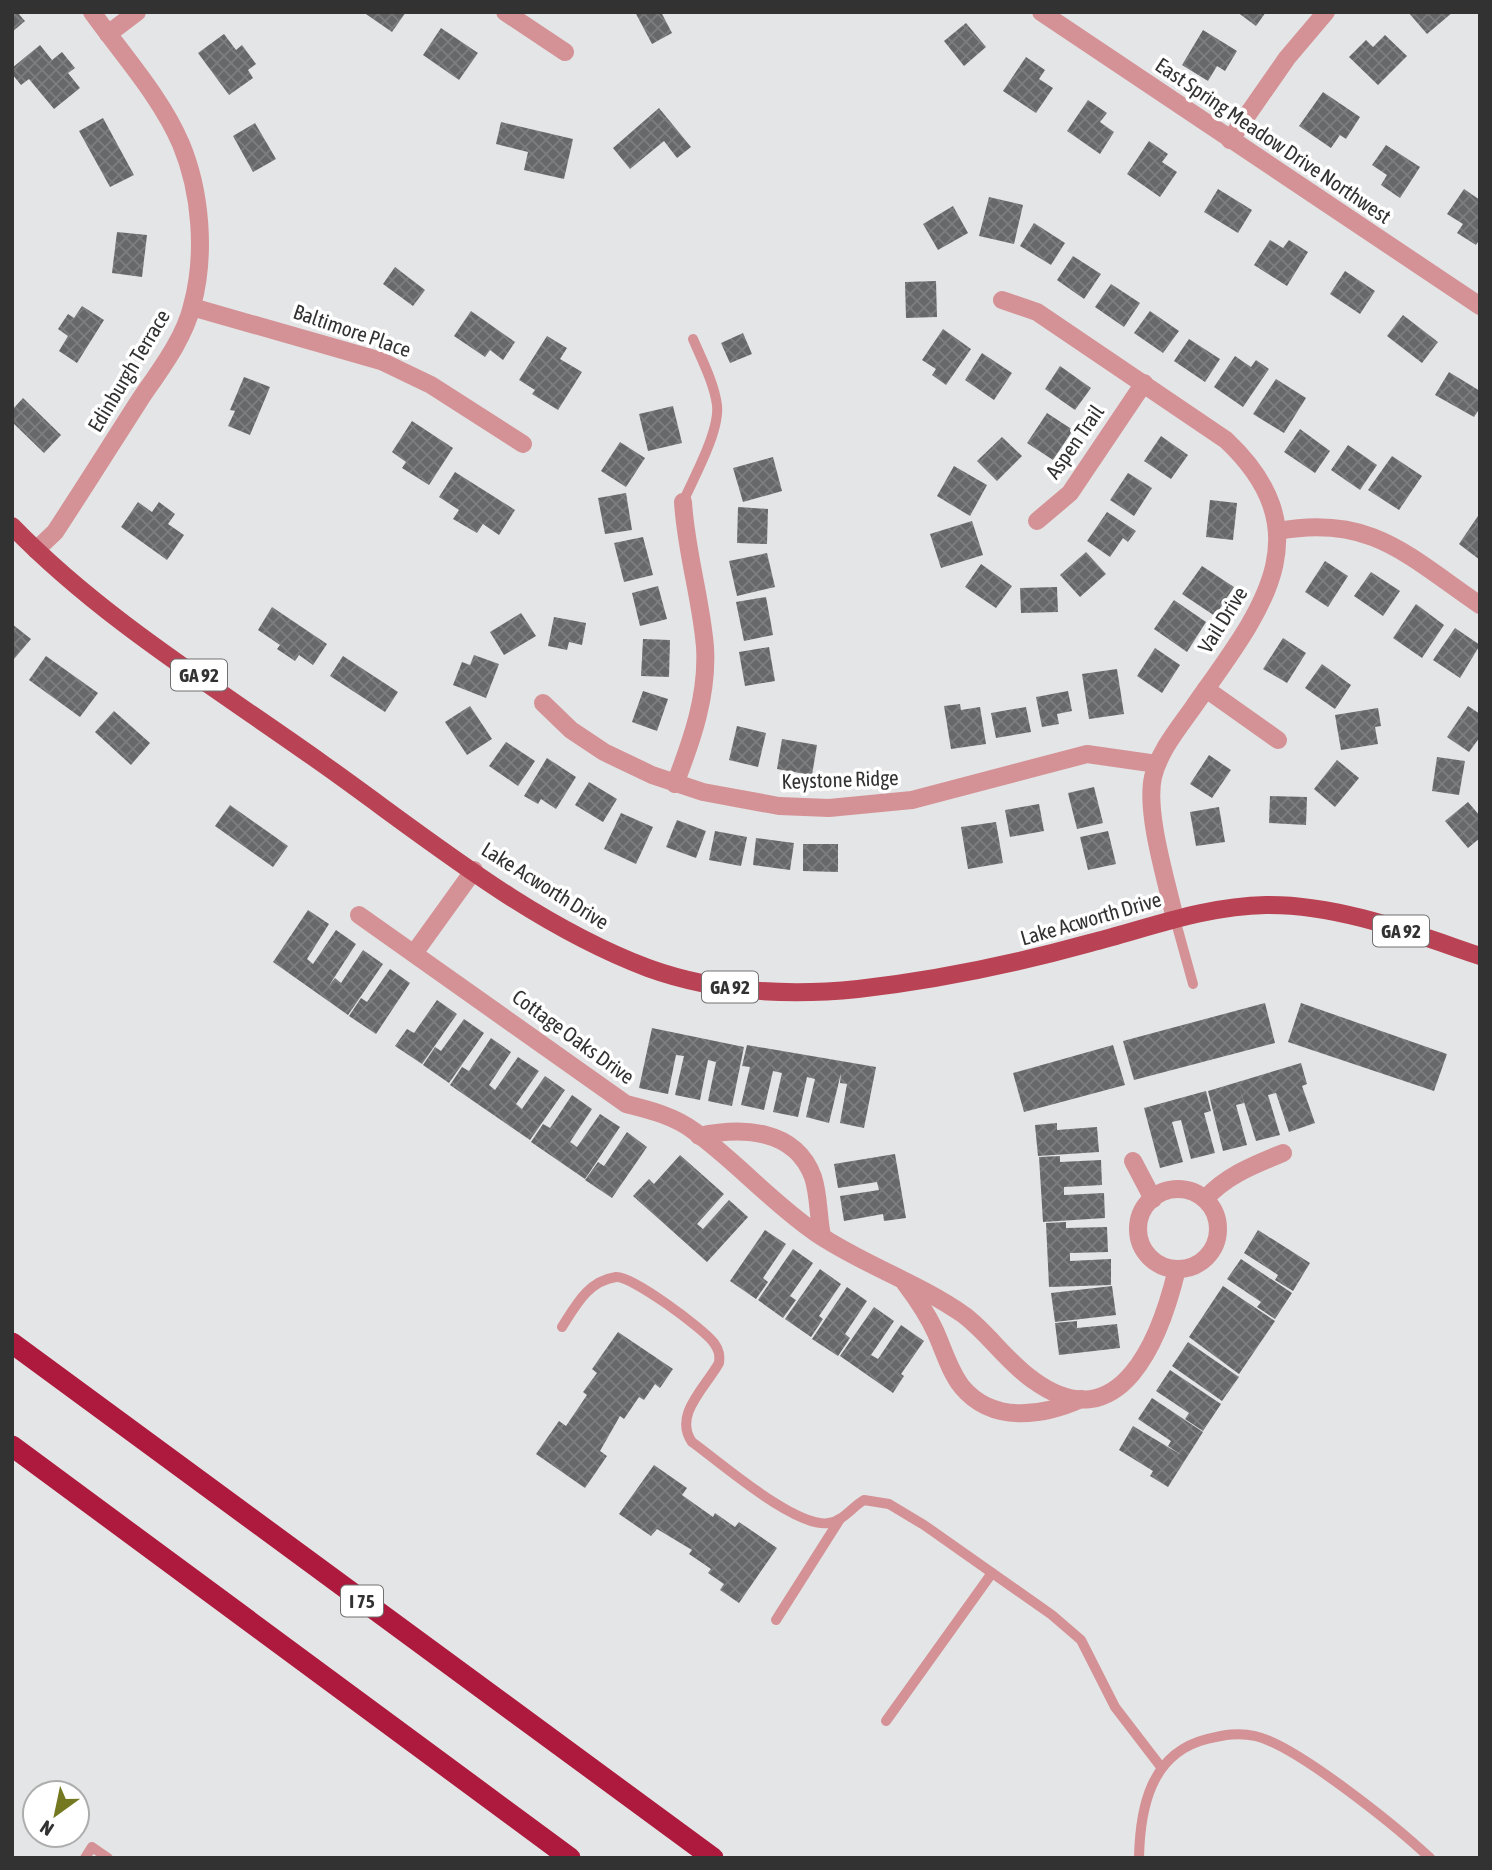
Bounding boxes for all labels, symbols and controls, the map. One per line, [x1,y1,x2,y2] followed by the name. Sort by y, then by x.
[1151,52,1396,228] street label: East Spring Meadow Drive Northwest
[290,299,414,361] street label: Baltimore Place
[82,305,174,436] street label: Edinburgh Terrace
[1040,400,1108,483] street label: Aspen Trail
[1193,582,1252,657] street label: Vail Drive
[171,660,227,690] road number: GA 92
[781,765,899,793] street label: Keystone Ridge
[478,836,613,934] street label: Lake Acworth Drive
[1018,886,1164,950] street label: Lake Acworth Drive
[1373,916,1429,946] road number: GA 92
[702,972,758,1002] road number: GA 92
[508,984,639,1088] street label: Cottage Oaks Drive
[341,1586,383,1616] road number: I 75
[21,1779,91,1849] north arrow
[36,1816,57,1841] text: N

